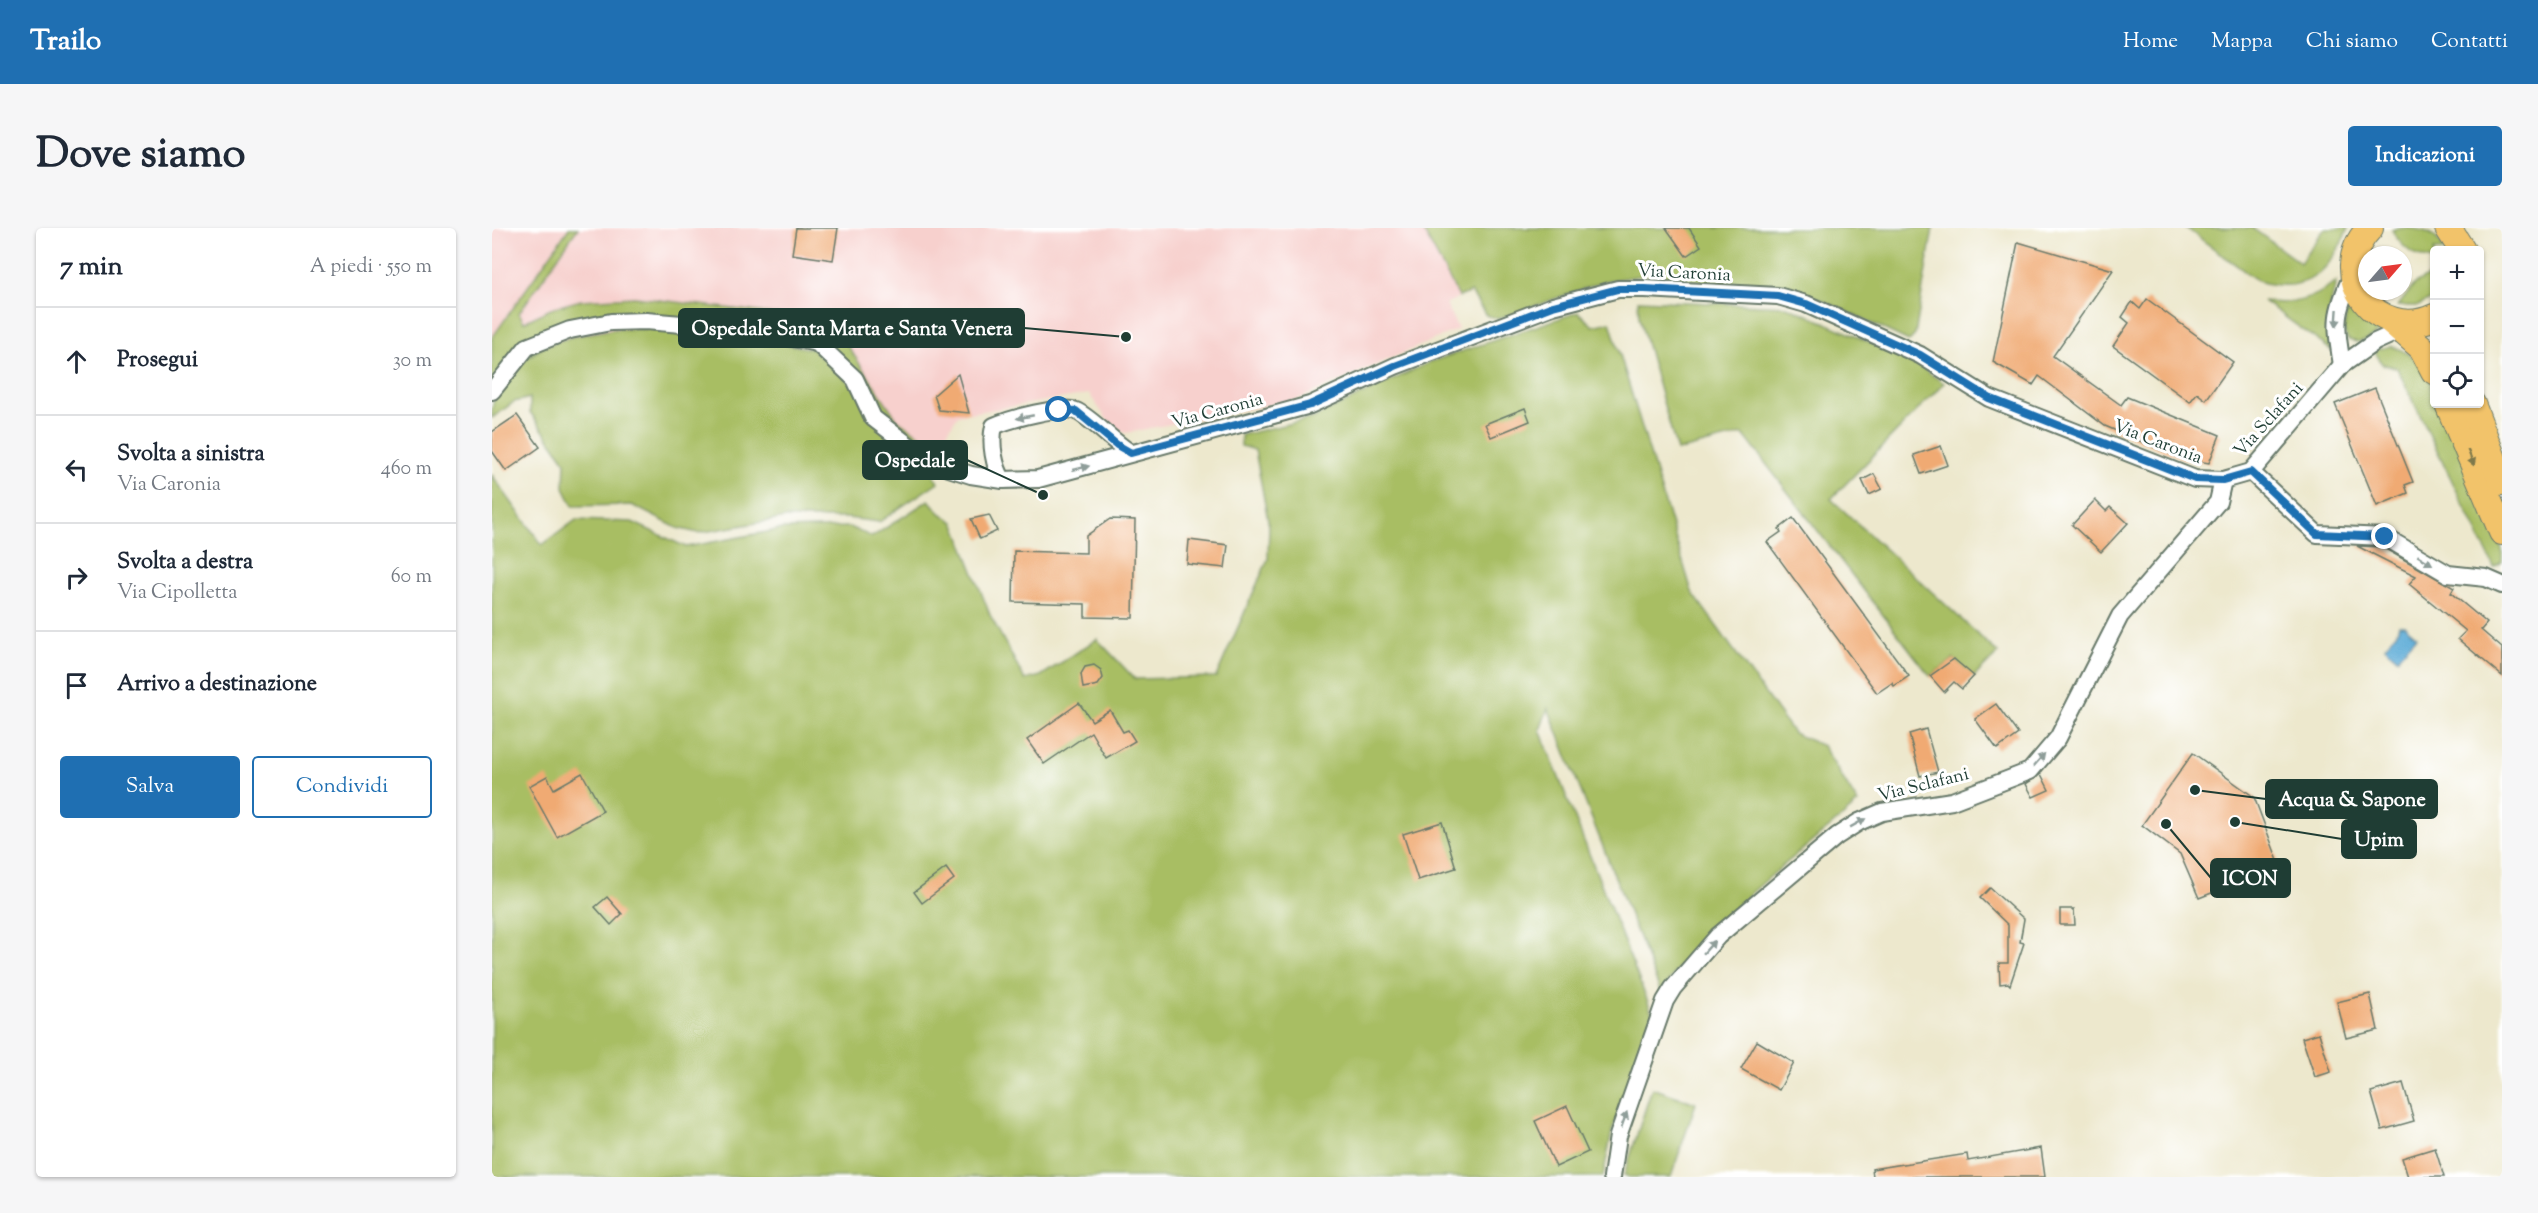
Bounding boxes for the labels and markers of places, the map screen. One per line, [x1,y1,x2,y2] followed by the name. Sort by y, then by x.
[679,309,1024,347] callout: Ospedale Santa Marta e Santa Venera
[863,441,967,479] callout: Ospedale
[2266,780,2437,818] callout: Acqua & Sapone
[2342,820,2416,858] callout: Upim
[2211,859,2290,897] callout: ICON

